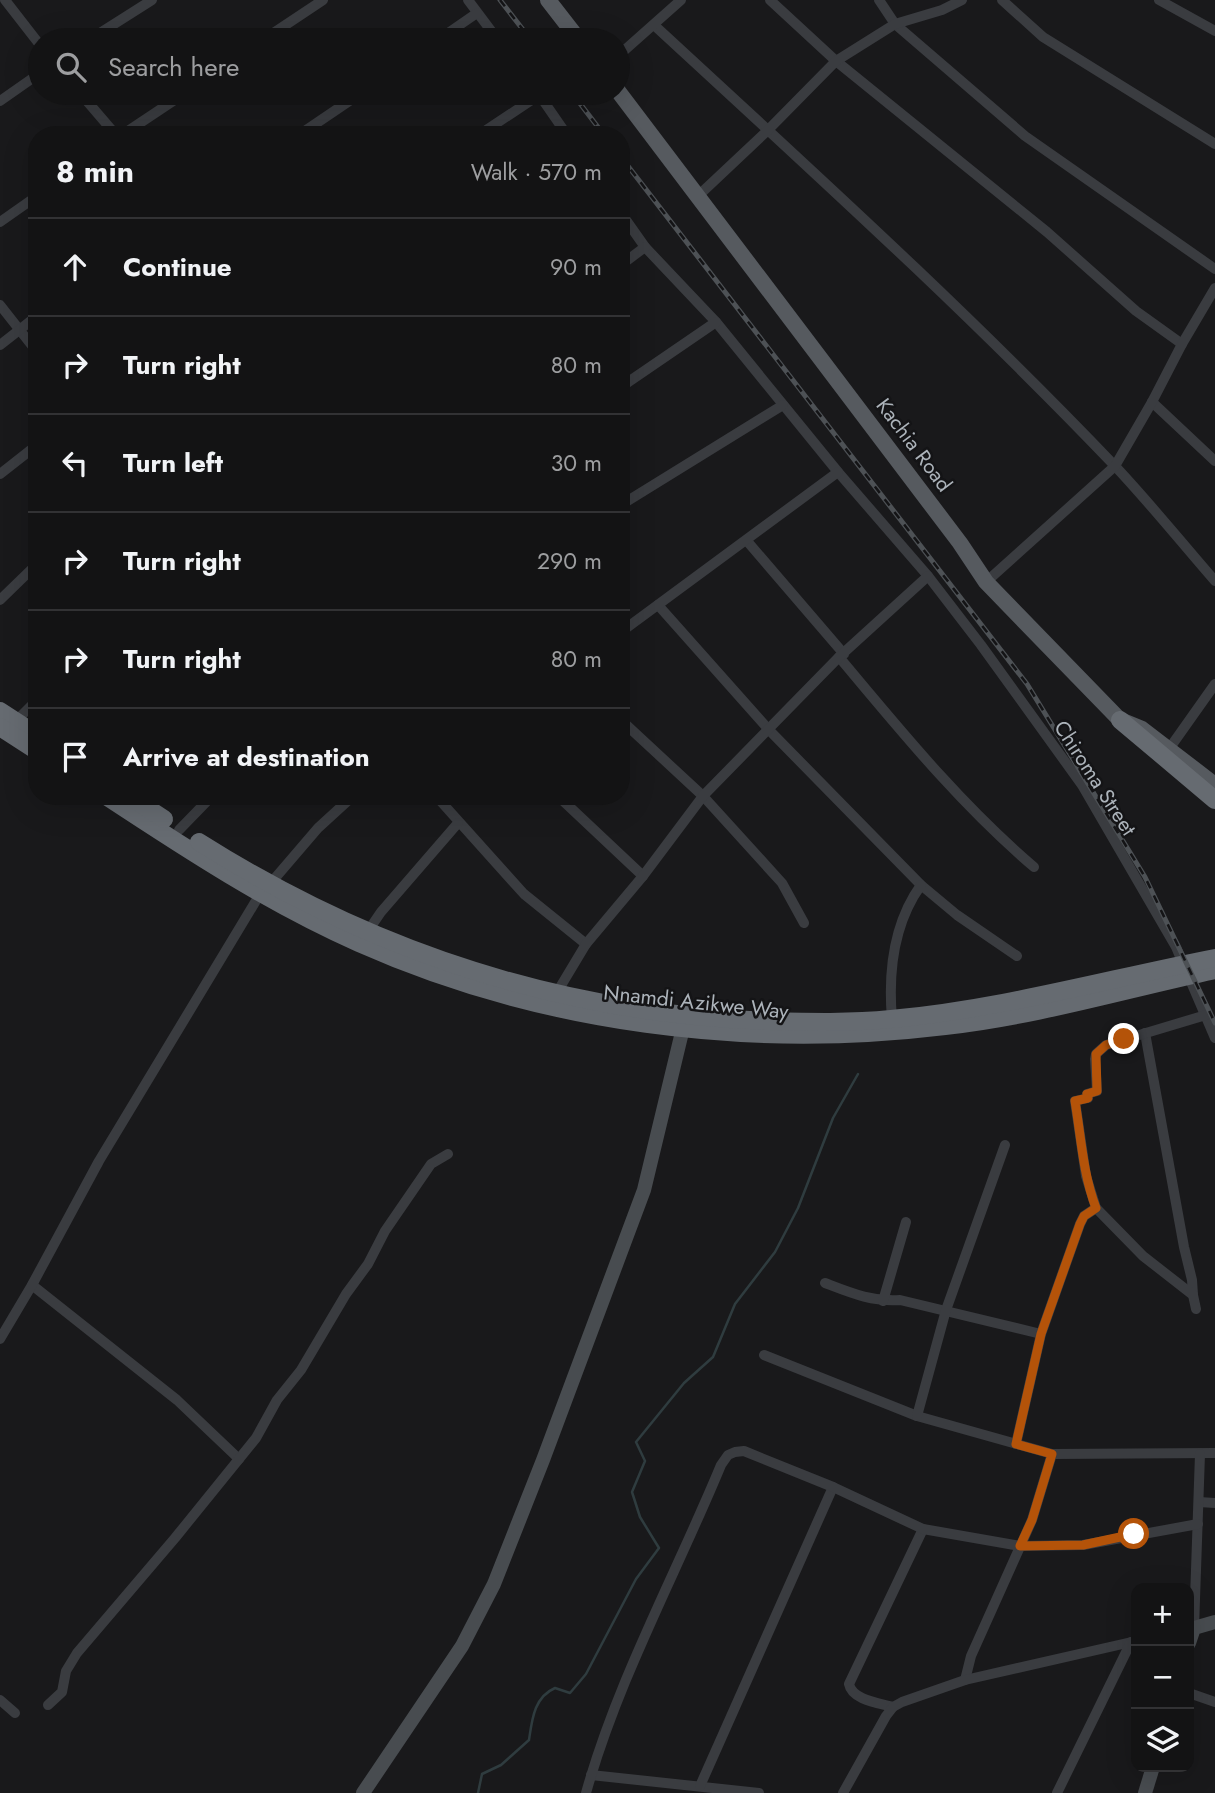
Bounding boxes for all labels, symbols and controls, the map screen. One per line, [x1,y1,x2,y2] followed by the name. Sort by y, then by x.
[28,28,630,105] search box
[52,48,90,86] icon: search
[108,48,240,86] text: Search here
[56,150,134,193] text: 8 min
[471,155,602,189] text: Walk · 570 m
[56,248,94,286] icon: ahead
[123,248,232,286] text: Continue
[550,250,602,284] text: 90 m
[56,346,94,384] icon: right
[123,346,241,384] text: Turn right
[551,348,602,382] text: 80 m
[869,392,959,498] street label: Kachia Road
[56,444,94,482] icon: left
[123,444,223,482] text: Turn left
[551,446,602,480] text: 30 m
[56,542,94,580] icon: right
[123,542,241,580] text: Turn right
[537,544,602,578] text: 290 m
[56,640,94,678] icon: right
[123,640,241,678] text: Turn right
[551,642,602,676] text: 80 m
[1046,714,1144,842] street label: Chiroma Street
[56,738,94,776] icon: arrive
[123,738,370,776] text: Arrive at destination
[602,977,791,1027] street label: Nnamdi Azikwe Way
[1108,1023,1139,1054] route end
[1118,1518,1149,1549] route start
[1131,1583,1194,1772] map controls
[1131,1583,1194,1646] button: +
[1131,1646,1194,1709] button: −
[1131,1709,1194,1772] button: layers

